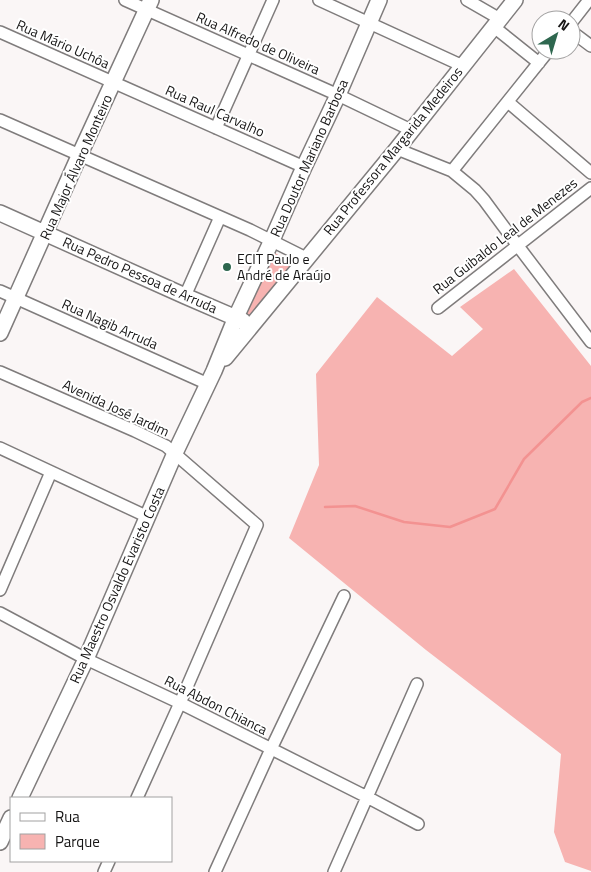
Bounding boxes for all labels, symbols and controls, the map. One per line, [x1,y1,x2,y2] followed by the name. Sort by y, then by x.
[193,6,324,79] street label: Rua Alfredo de Oliveira
[531,10,581,60] north arrow
[554,13,575,36] text: N
[13,14,113,74] street label: Rua Mário Uchôa
[318,62,467,239] street label: Rua Professora Margarida Medeiros
[264,76,353,240] street label: Rua Doutor Mariano Barbosa
[162,79,268,142] street label: Rua Raul Carvalho
[34,91,117,243] street label: Rua Major Álvaro Monteiro
[428,172,582,299] street label: Rua Guibaldo Leal de Menezes
[60,231,221,318] street label: Rua Pedro Pessoa de Arruda
[237,248,331,285] place label: ECIT Paulo e André de Araújo
[221,261,233,273] marker: ECIT Paulo e André de Araújo
[59,293,162,354] street label: Rua Nagib Arruda
[59,374,173,442] street label: Avenida José Jardim
[64,483,170,686] street label: Rua Maestro Osvaldo Evaristo Costa
[161,670,271,740] street label: Rua Abdon Chianca
[10,797,172,862] legend
[55,805,80,828] text: Rua
[55,830,100,853] text: Parque

